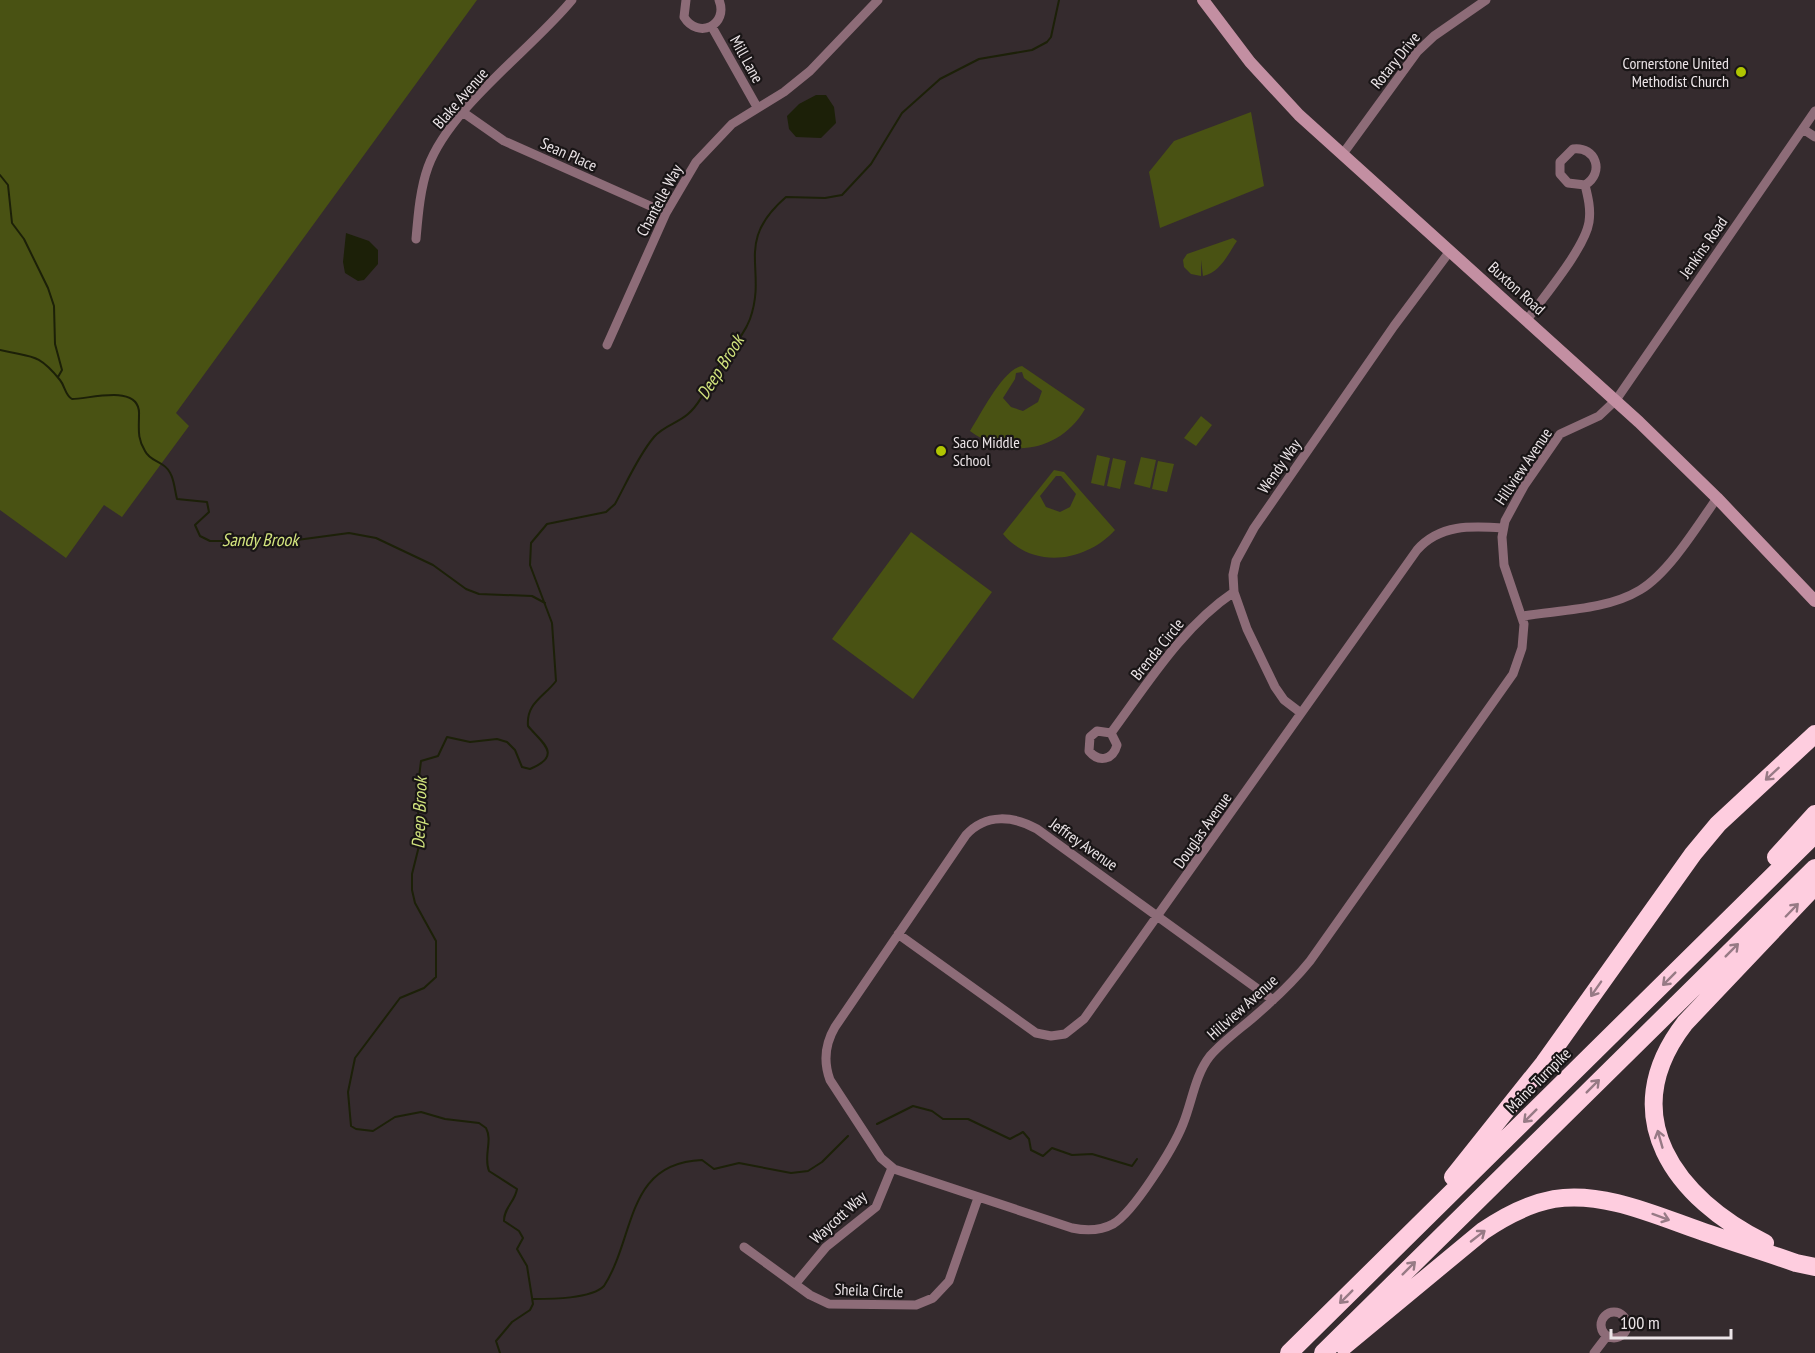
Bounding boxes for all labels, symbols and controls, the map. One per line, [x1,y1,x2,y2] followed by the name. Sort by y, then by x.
[1366,28,1424,92] street label: Rotary Drive
[726,32,768,86] street label: Mill Lane
[1623,53,1729,91] place label: Cornerstone United Methodist Church
[428,64,492,132] street label: Blake Avenue
[1734,65,1748,79] marker: Cornerstone United Methodist Church
[538,133,600,175] street label: Sean Place
[632,161,686,239] street label: Chantelle Way
[1674,212,1731,282] street label: Jenkins Road
[1484,257,1550,319] street label: Buxton Road
[691,329,750,404] water label: Deep Brook
[1490,424,1556,508] street label: Hillview Avenue
[953,432,1020,470] place label: Saco Middle School
[1253,435,1305,497] street label: Wendy Way
[934,444,948,458] marker: Saco Middle School
[222,528,300,551] water label: Sandy Brook
[1126,614,1188,684] street label: Brenda Circle
[1765,766,1780,781] one-way arrow
[406,775,432,849] water label: Deep Brook
[1169,788,1235,872] street label: Douglas Avenue
[1045,813,1122,875] street label: Jeffrey Avenue
[1785,903,1799,918] one-way arrow
[1724,942,1739,957] one-way arrow
[1203,970,1281,1044] street label: Hillview Avenue
[1661,971,1676,986] one-way arrow
[1590,980,1602,996] one-way arrow
[1501,1043,1575,1117] street label: Maine Turnpike
[1586,1079,1601,1094] one-way arrow
[1522,1108,1537,1123] one-way arrow
[1654,1130,1665,1149] one-way arrow
[805,1186,871,1248] street label: Waycott Way
[1651,1213,1670,1224] one-way arrow
[1469,1229,1485,1242] one-way arrow
[1402,1260,1417,1275] one-way arrow
[834,1279,904,1301] street label: Sheila Circle
[1339,1289,1354,1304] one-way arrow
[1611,1302,1731,1340] scale bar
[1620,1311,1660,1334] text: 100 m

